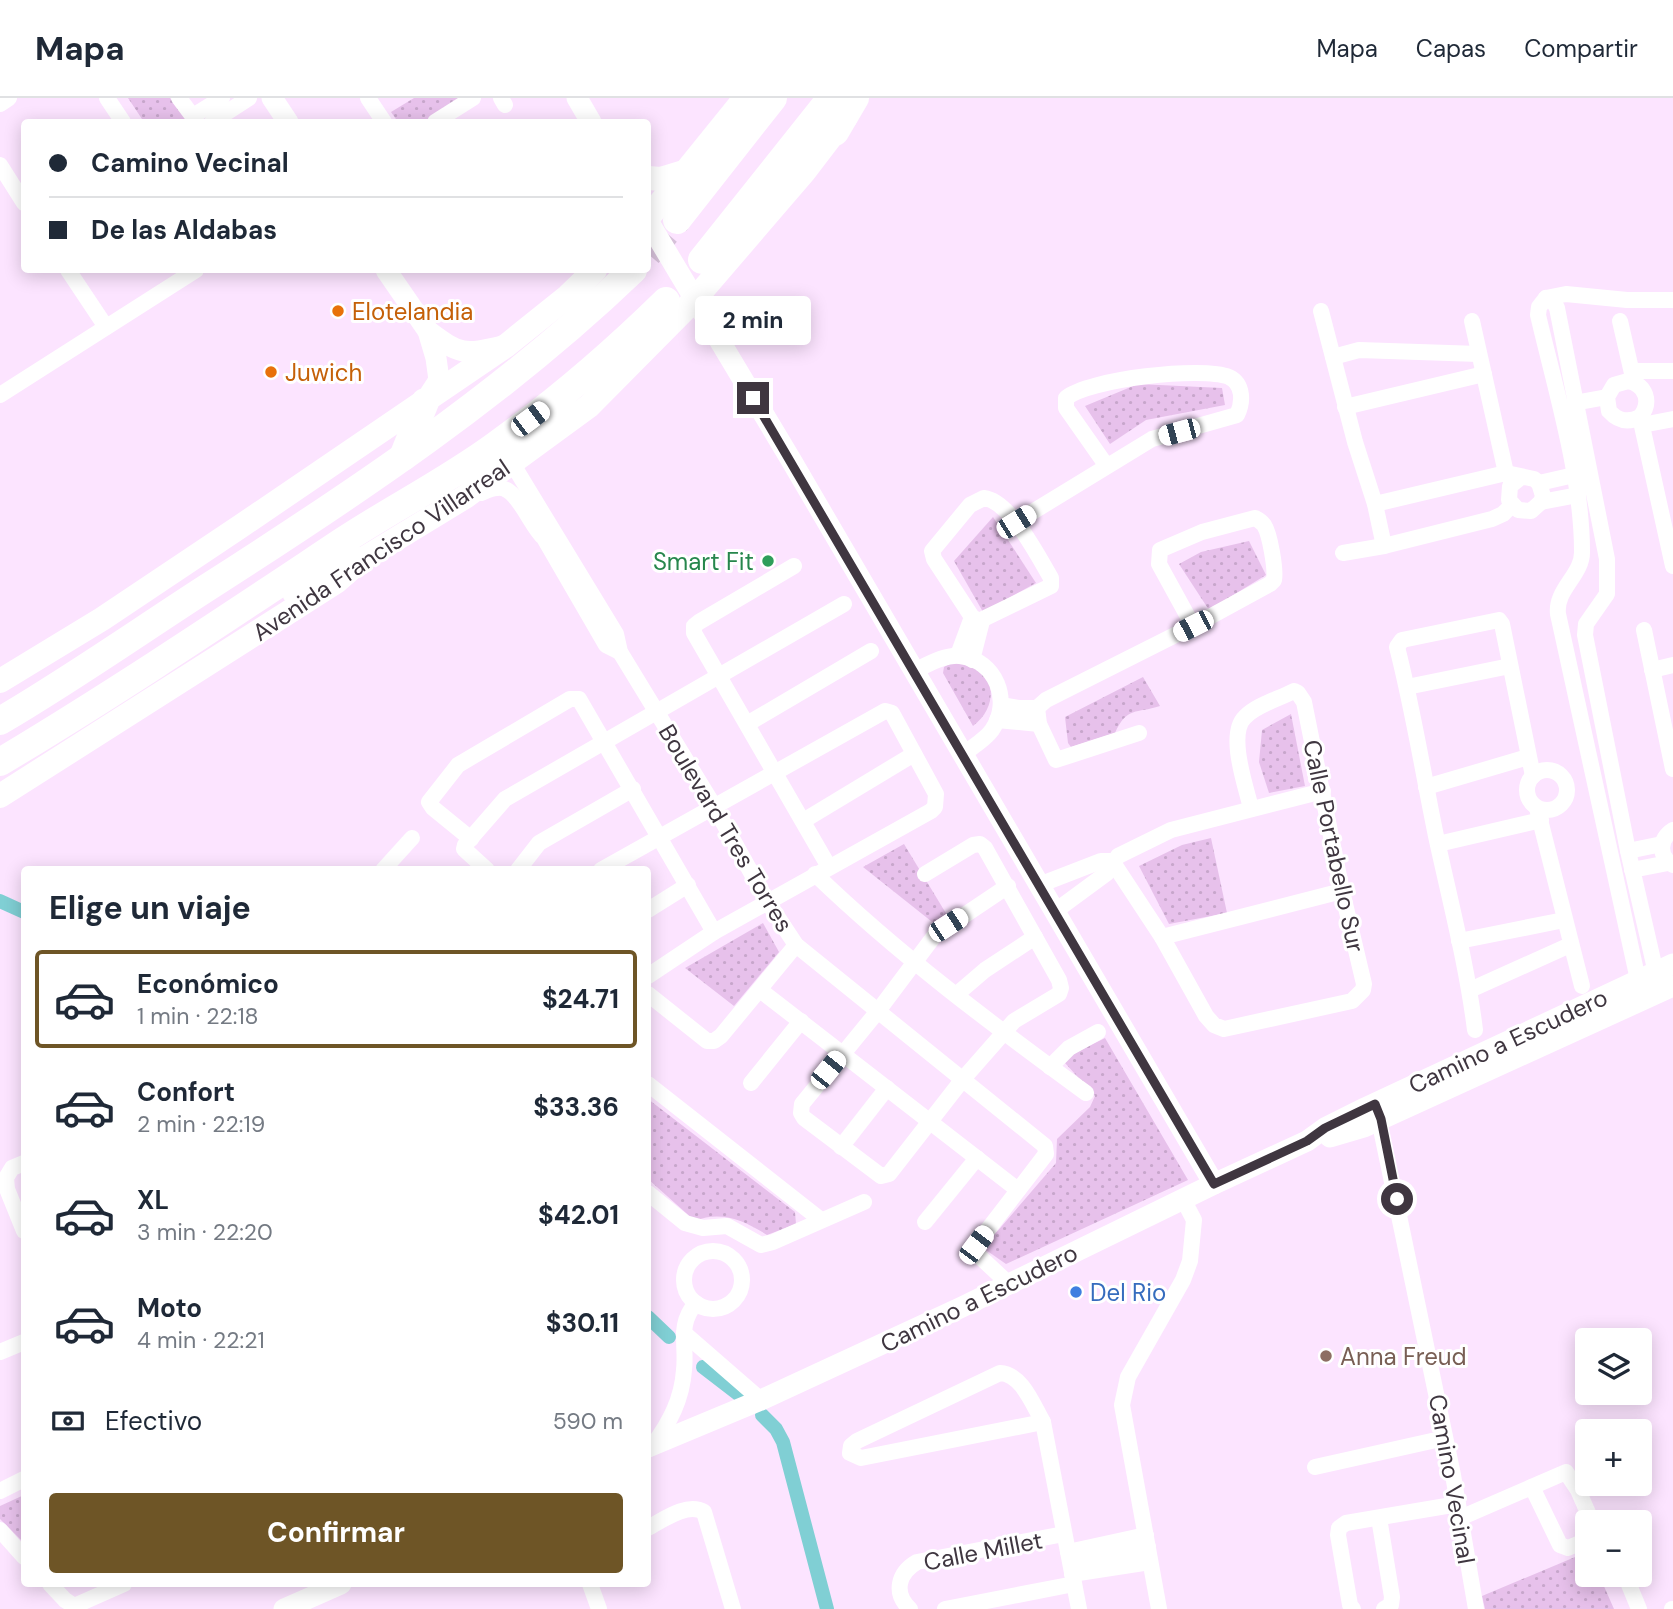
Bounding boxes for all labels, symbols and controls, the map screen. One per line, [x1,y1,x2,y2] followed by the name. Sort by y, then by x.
[35,27,125,70] text: Mapa
[1316,33,1378,64] text: Mapa
[1416,33,1486,64] text: Capas
[1524,33,1638,64] text: Compartir
[91,146,289,180] text: Camino Vecinal
[91,213,277,247] text: De las Aldabas
[352,296,473,327] place label: Elotelandia
[695,296,811,345] callout: 2 min
[330,303,346,319] marker: Elotelandia
[723,305,783,335] text: 2 min
[285,357,362,388] place label: Juwich
[263,364,279,380] marker: Juwich
[737,382,769,414] route end
[507,398,554,440] car
[1156,416,1203,448] car
[246,452,516,648] street label: Avenida Francisco Villarreal
[993,502,1040,542] car
[653,546,754,577] place label: Smart Fit
[760,553,776,569] marker: Smart Fit
[1170,607,1217,645] car
[652,718,800,938] street label: Boulevard Tres Torres
[1296,737,1372,955] street label: Calle Portabello Sur
[49,887,251,929] text: Elige un viaje
[925,905,972,945] car
[137,967,279,1001] text: Económico
[53,968,116,1031] icon: car
[1404,981,1612,1101] street label: Camino a Escudero
[542,982,619,1016] text: $24.71
[137,1001,259,1031] text: 1 min · 22:18
[807,1047,850,1093] car
[137,1075,235,1109] text: Confort
[53,1076,116,1139] icon: car
[533,1090,619,1124] text: $33.36
[137,1109,265,1139] text: 2 min · 22:19
[137,1183,169,1217] text: XL
[1381,1183,1413,1215] route start
[53,1184,116,1247] icon: car
[538,1198,619,1232] text: $42.01
[137,1217,273,1247] text: 3 min · 22:20
[955,1222,998,1268] car
[875,1237,1083,1359] street label: Camino a Escudero
[1090,1277,1166,1308] place label: Del Rio
[1068,1284,1084,1300] marker: Del Rio
[137,1291,202,1325] text: Moto
[53,1292,116,1355] icon: car
[546,1306,619,1340] text: $30.11
[137,1325,265,1355] text: 4 min · 22:21
[1575,1328,1652,1587] map controls
[1575,1328,1652,1405] button: layers
[1340,1341,1467,1372] place label: Anna Freud
[1318,1348,1334,1364] marker: Anna Freud
[1422,1392,1482,1566] street label: Camino Vecinal
[49,1402,87,1440] icon: cash
[105,1404,202,1438] text: Efectivo
[553,1406,623,1436] text: 590 m
[1575,1419,1652,1496] button: +
[49,1493,623,1573] button: Confirmar
[1575,1510,1652,1587] button: −
[921,1524,1045,1578] street label: Calle Millet

